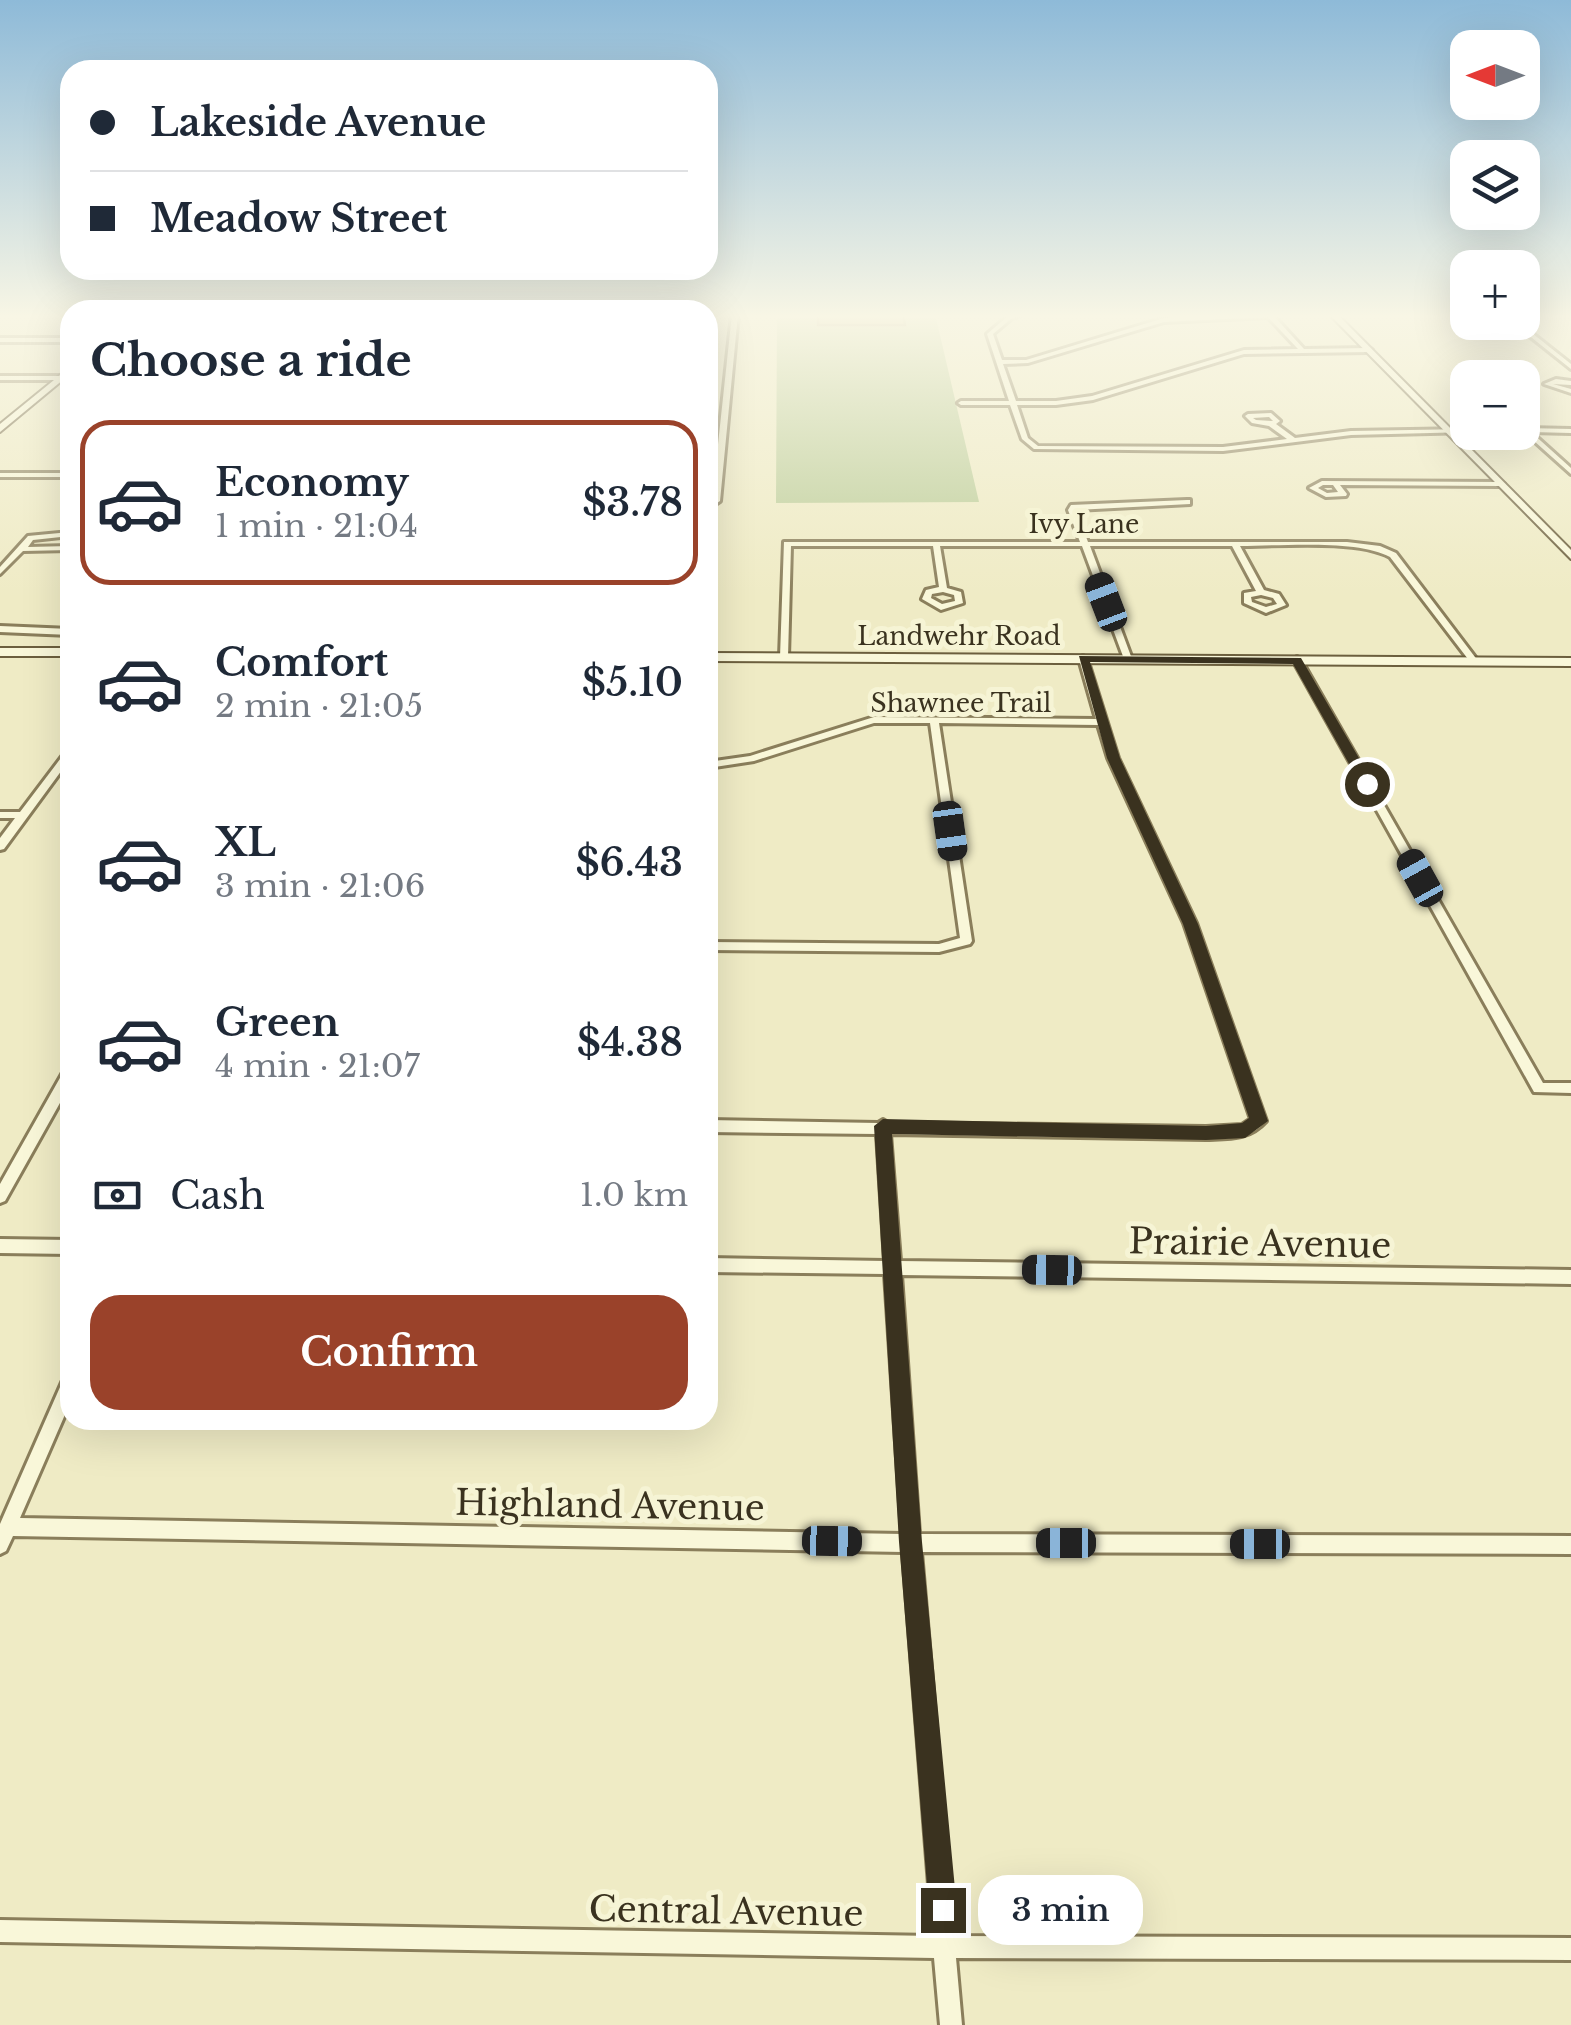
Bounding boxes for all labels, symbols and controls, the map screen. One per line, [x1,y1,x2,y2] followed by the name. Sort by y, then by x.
[1450,30,1540,120] north arrow
[1450,30,1540,450] map controls
[150,99,486,146] text: Lakeside Avenue
[1450,140,1540,230] button: layers
[150,195,447,242] text: Meadow Street
[1450,250,1540,340] button: +
[90,332,412,388] text: Choose a ride
[1450,360,1540,450] button: −
[95,458,185,548] icon: car
[215,459,409,506] text: Economy
[582,479,683,526] text: $3.78
[215,506,418,546] text: 1 min · 21:04
[1029,509,1139,540] street label: Ivy Lane
[1081,569,1131,635] car
[857,621,1061,652] street label: Landwehr Road
[95,638,185,728] icon: car
[215,639,388,686] text: Comfort
[582,659,683,706] text: $5.10
[215,686,423,726] text: 2 min · 21:05
[871,688,1051,719] street label: Shawnee Trail
[1345,762,1390,807] route start
[931,799,969,863] car
[95,818,185,908] icon: car
[215,819,276,866] text: XL
[575,839,683,886] text: $6.43
[1392,844,1448,912] car
[215,866,425,906] text: 3 min · 21:06
[95,998,185,1088] icon: car
[215,999,339,1046] text: Green
[577,1019,683,1066] text: $4.38
[215,1046,420,1086] text: 4 min · 21:07
[90,1168,145,1223] icon: cash
[170,1172,265,1219] text: Cash
[580,1175,688,1215] text: 1.0 km
[1128,1219,1392,1267] street label: Prairie Avenue
[1022,1254,1082,1286] car
[90,1295,688,1410] button: Confirm
[455,1481,765,1529] street label: Highland Avenue
[802,1525,862,1557] car
[1036,1528,1096,1558] car
[1230,1529,1290,1559] car
[978,1875,1143,1945] callout: 3 min
[588,1887,864,1935] street label: Central Avenue
[921,1888,966,1933] route end
[1011,1890,1110,1930] text: 3 min

